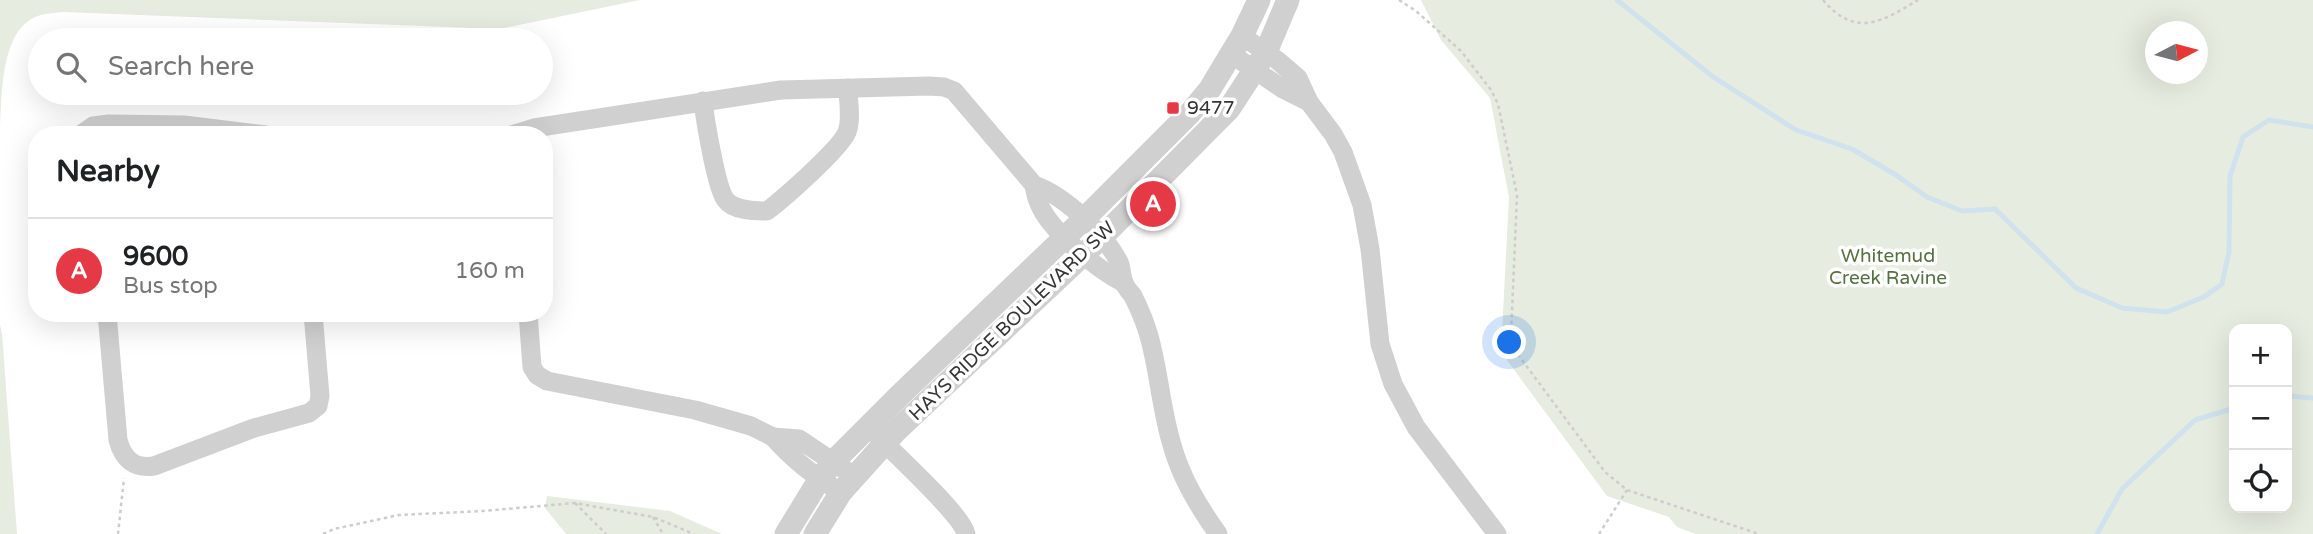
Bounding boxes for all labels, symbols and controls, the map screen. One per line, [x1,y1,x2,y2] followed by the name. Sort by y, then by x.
[2145,21,2208,84] north arrow
[28,28,553,105] search box
[52,48,90,86] icon: search
[108,51,254,82] text: Search here
[1187,97,1235,119] place label: 9477
[1165,100,1181,116] marker: 9477
[56,153,160,190] text: Nearby
[1130,178,1176,230] pin: A
[905,217,1119,425] street label: HAYS RIDGE BOULEVARD SW
[123,241,188,272] text: 9600
[1829,245,1947,289] park label: Whitemud Creek Ravine
[70,257,88,285] text: A
[455,257,525,285] text: 160 m
[123,272,218,300] text: Bus stop
[2229,324,2292,513] map controls
[2229,324,2292,387] button: +
[1492,325,1526,359] your location
[2229,387,2292,450] button: −
[2229,450,2292,513] button: locate

